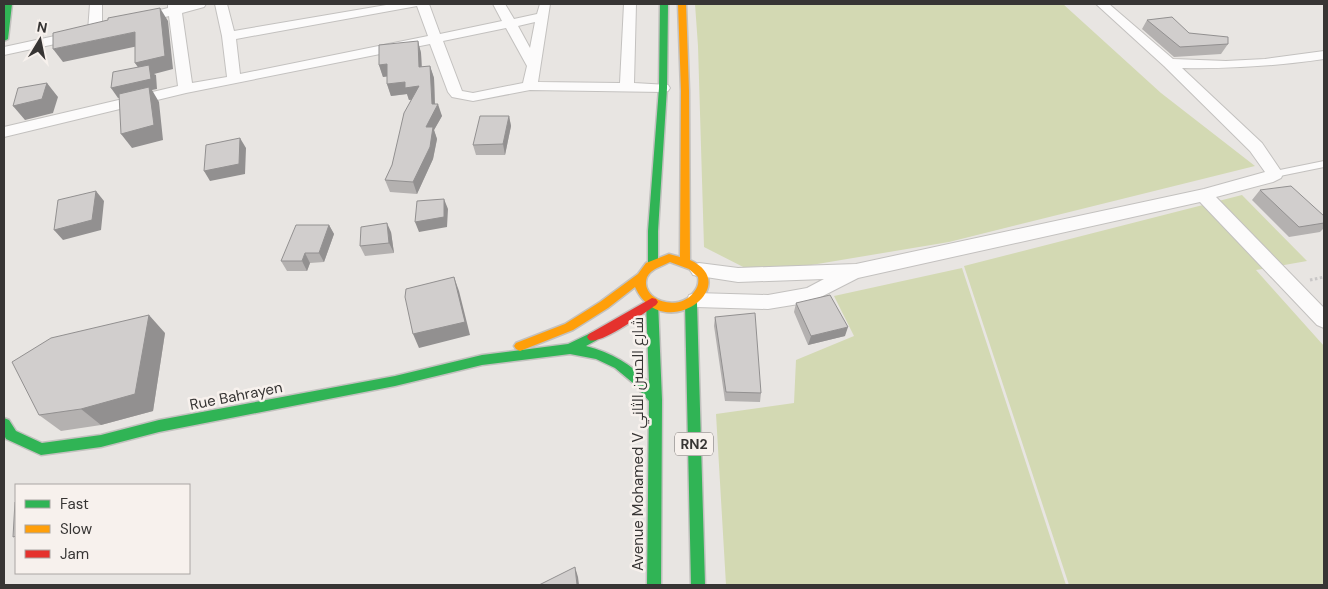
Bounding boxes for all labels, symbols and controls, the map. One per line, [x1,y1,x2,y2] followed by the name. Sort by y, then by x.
[15,15,65,65] north arrow
[36,17,49,37] text: N
[628,317,650,571] street label: Avenue Mohamed V شارع الحسن الثاني
[188,377,284,415] street label: Rue Bahrayen
[675,432,713,456] road number: RN2
[15,484,190,574] legend
[60,494,89,514] text: Fast
[60,519,93,539] text: Slow
[60,544,89,564] text: Jam

